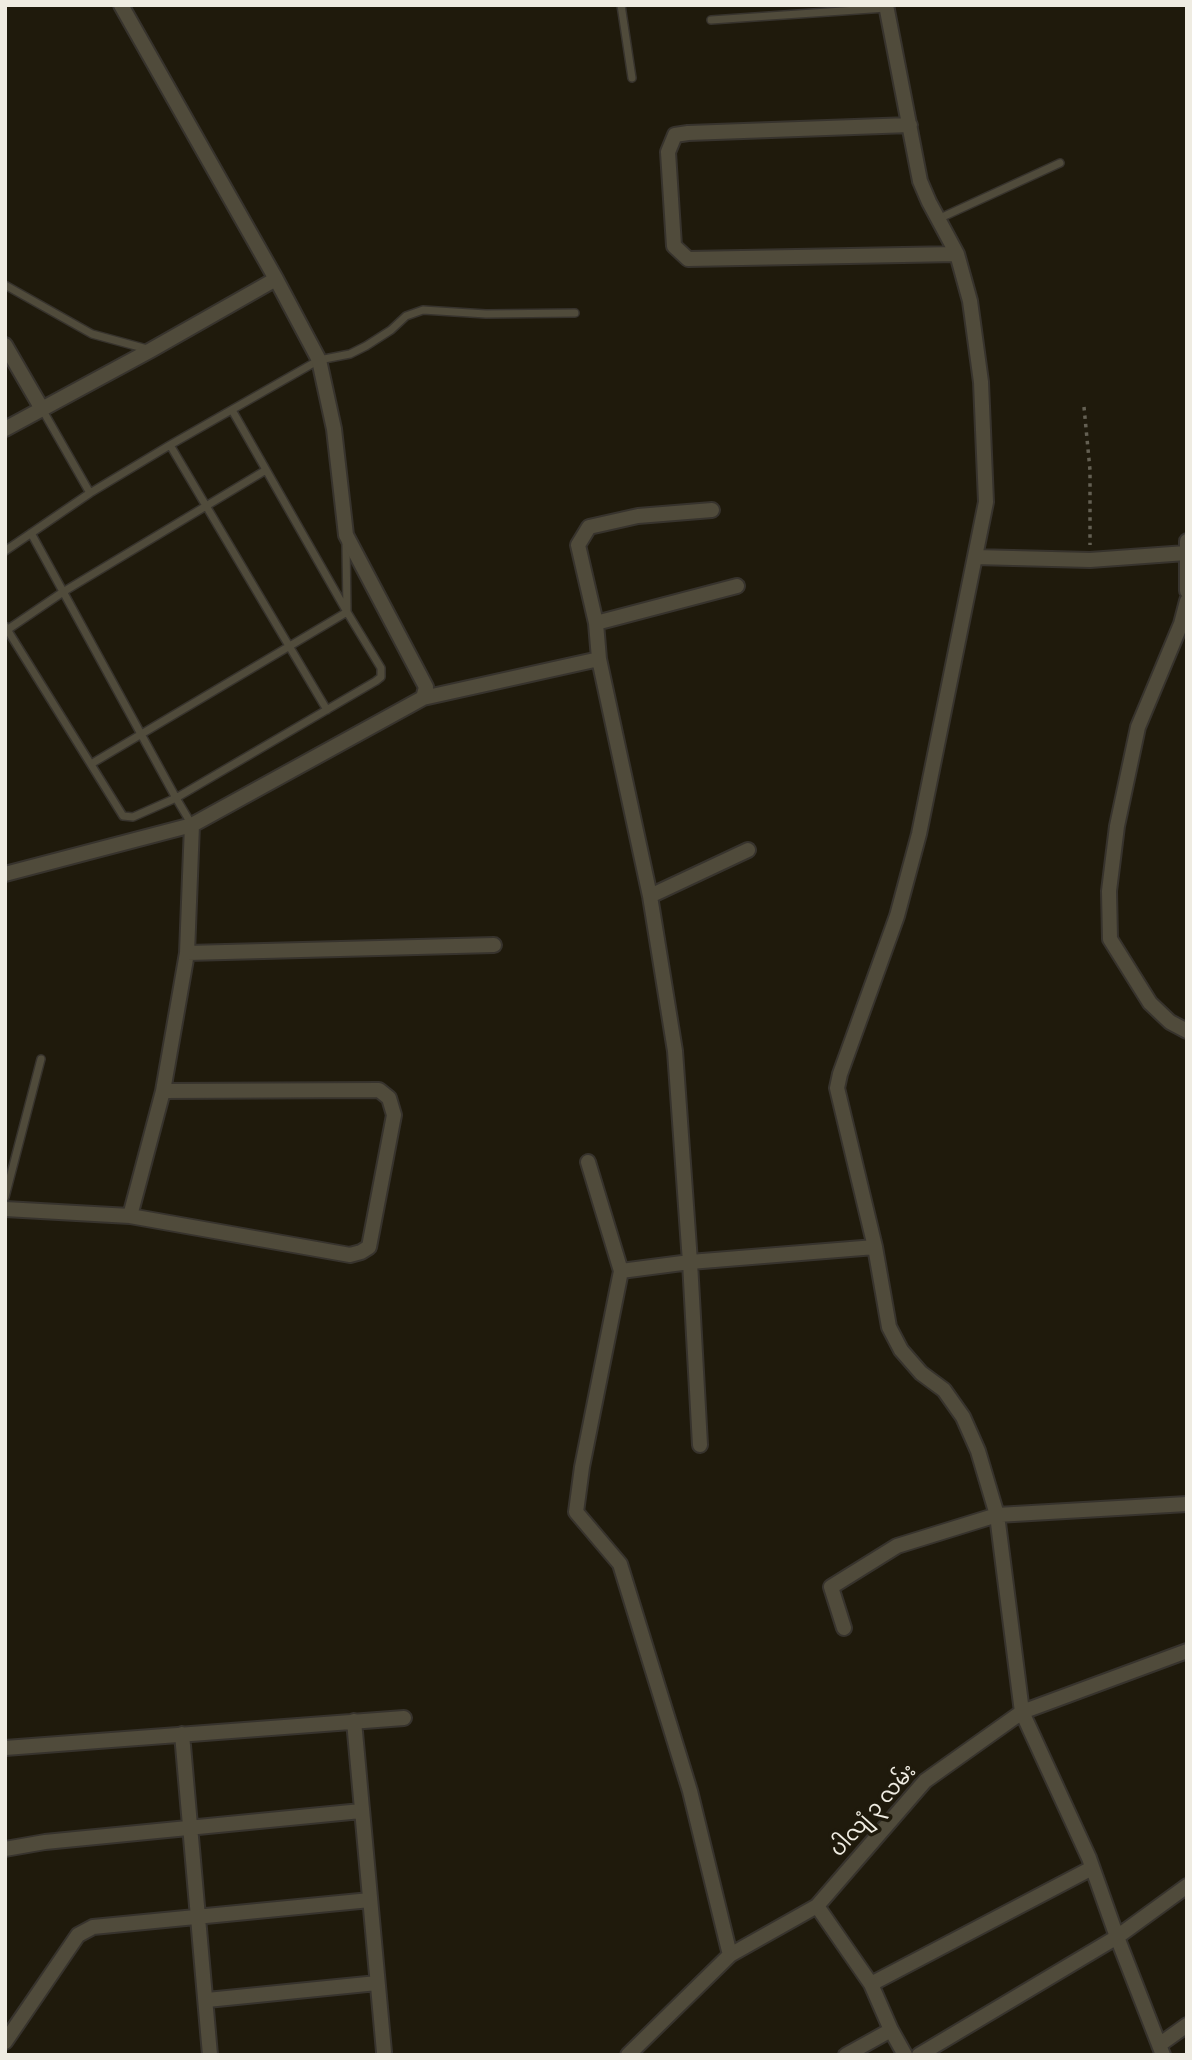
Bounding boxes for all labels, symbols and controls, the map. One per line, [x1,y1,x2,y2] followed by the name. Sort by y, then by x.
[826,1759,922,1863] street label: ပါလျံ ၃ လမ်း

